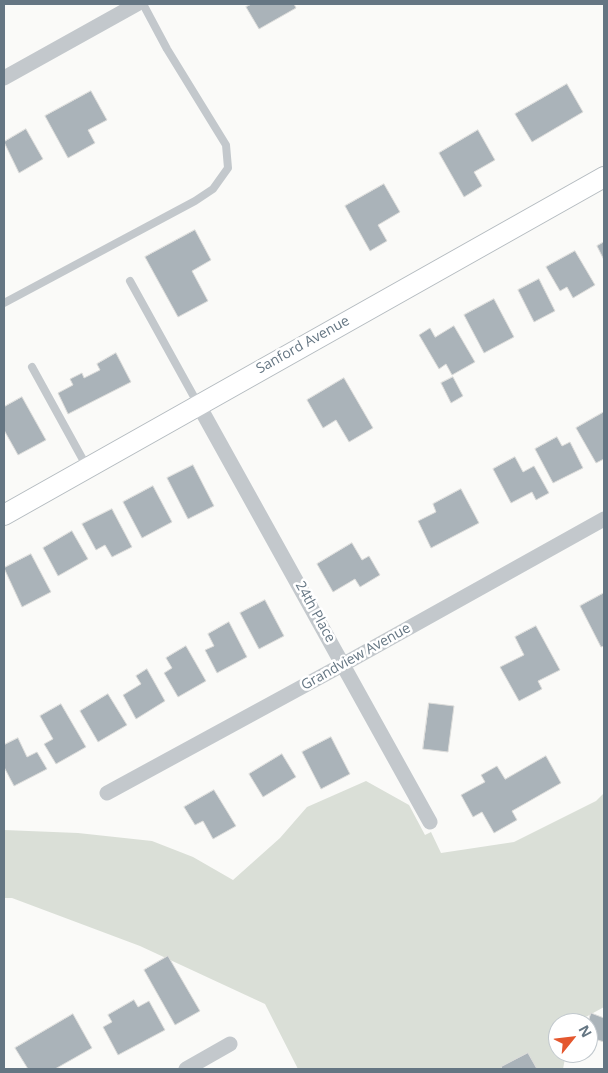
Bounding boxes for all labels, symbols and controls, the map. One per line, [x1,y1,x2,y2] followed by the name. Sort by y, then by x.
[254,312,352,378] street label: Sanford Avenue
[291,578,339,646] street label: 24th Place
[298,620,414,694] street label: Grandview Avenue
[548,1013,598,1063] north arrow
[575,1021,597,1041] text: N

